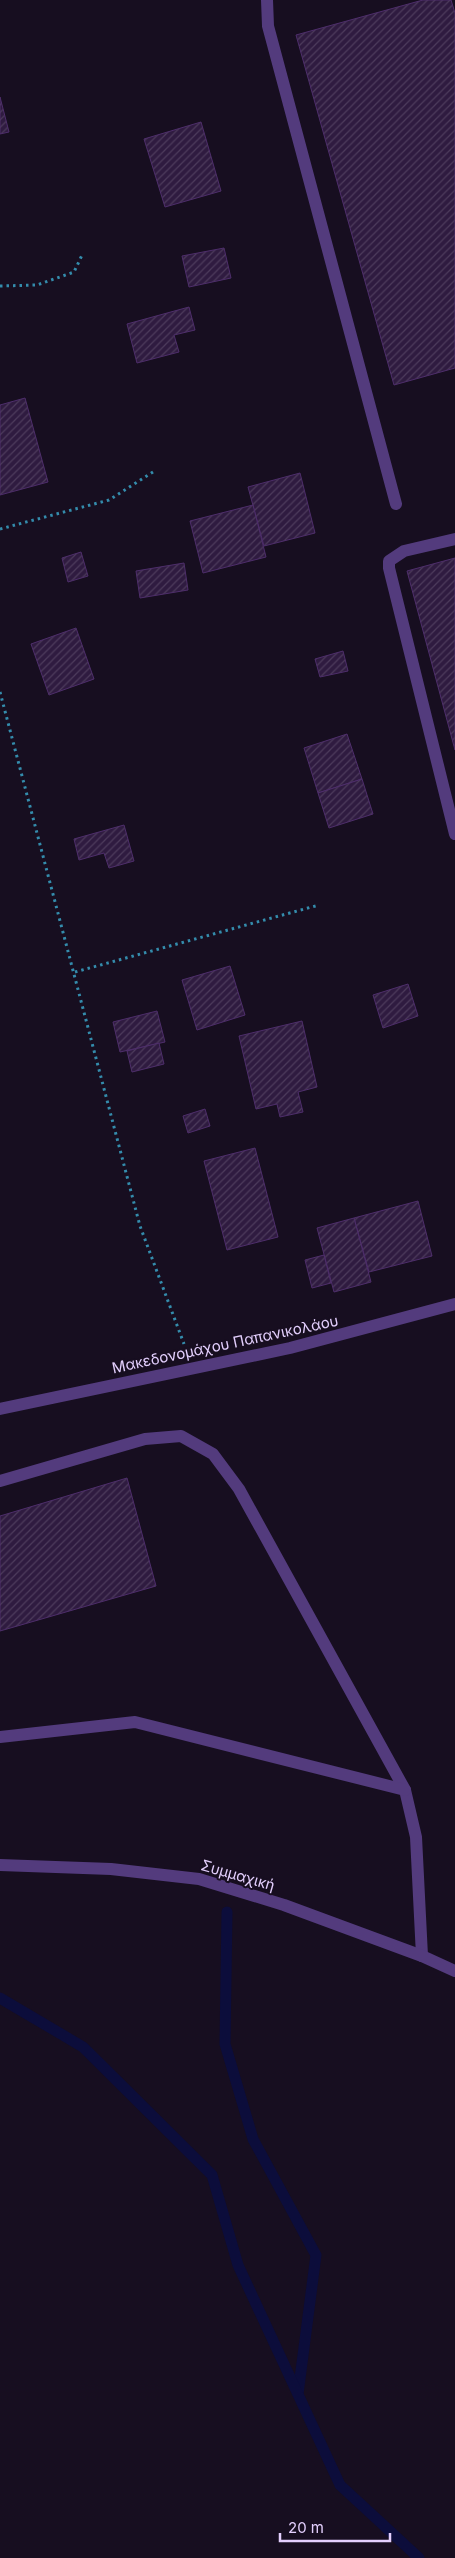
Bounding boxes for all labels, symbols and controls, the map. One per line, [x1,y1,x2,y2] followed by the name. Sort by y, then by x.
[110,1311,340,1377] street label: Μακεδονομάχου Παπανικολάου
[199,1855,277,1895] street label: Συμμαχική
[280,2510,390,2542] scale bar
[288,2518,324,2537] text: 20 m

